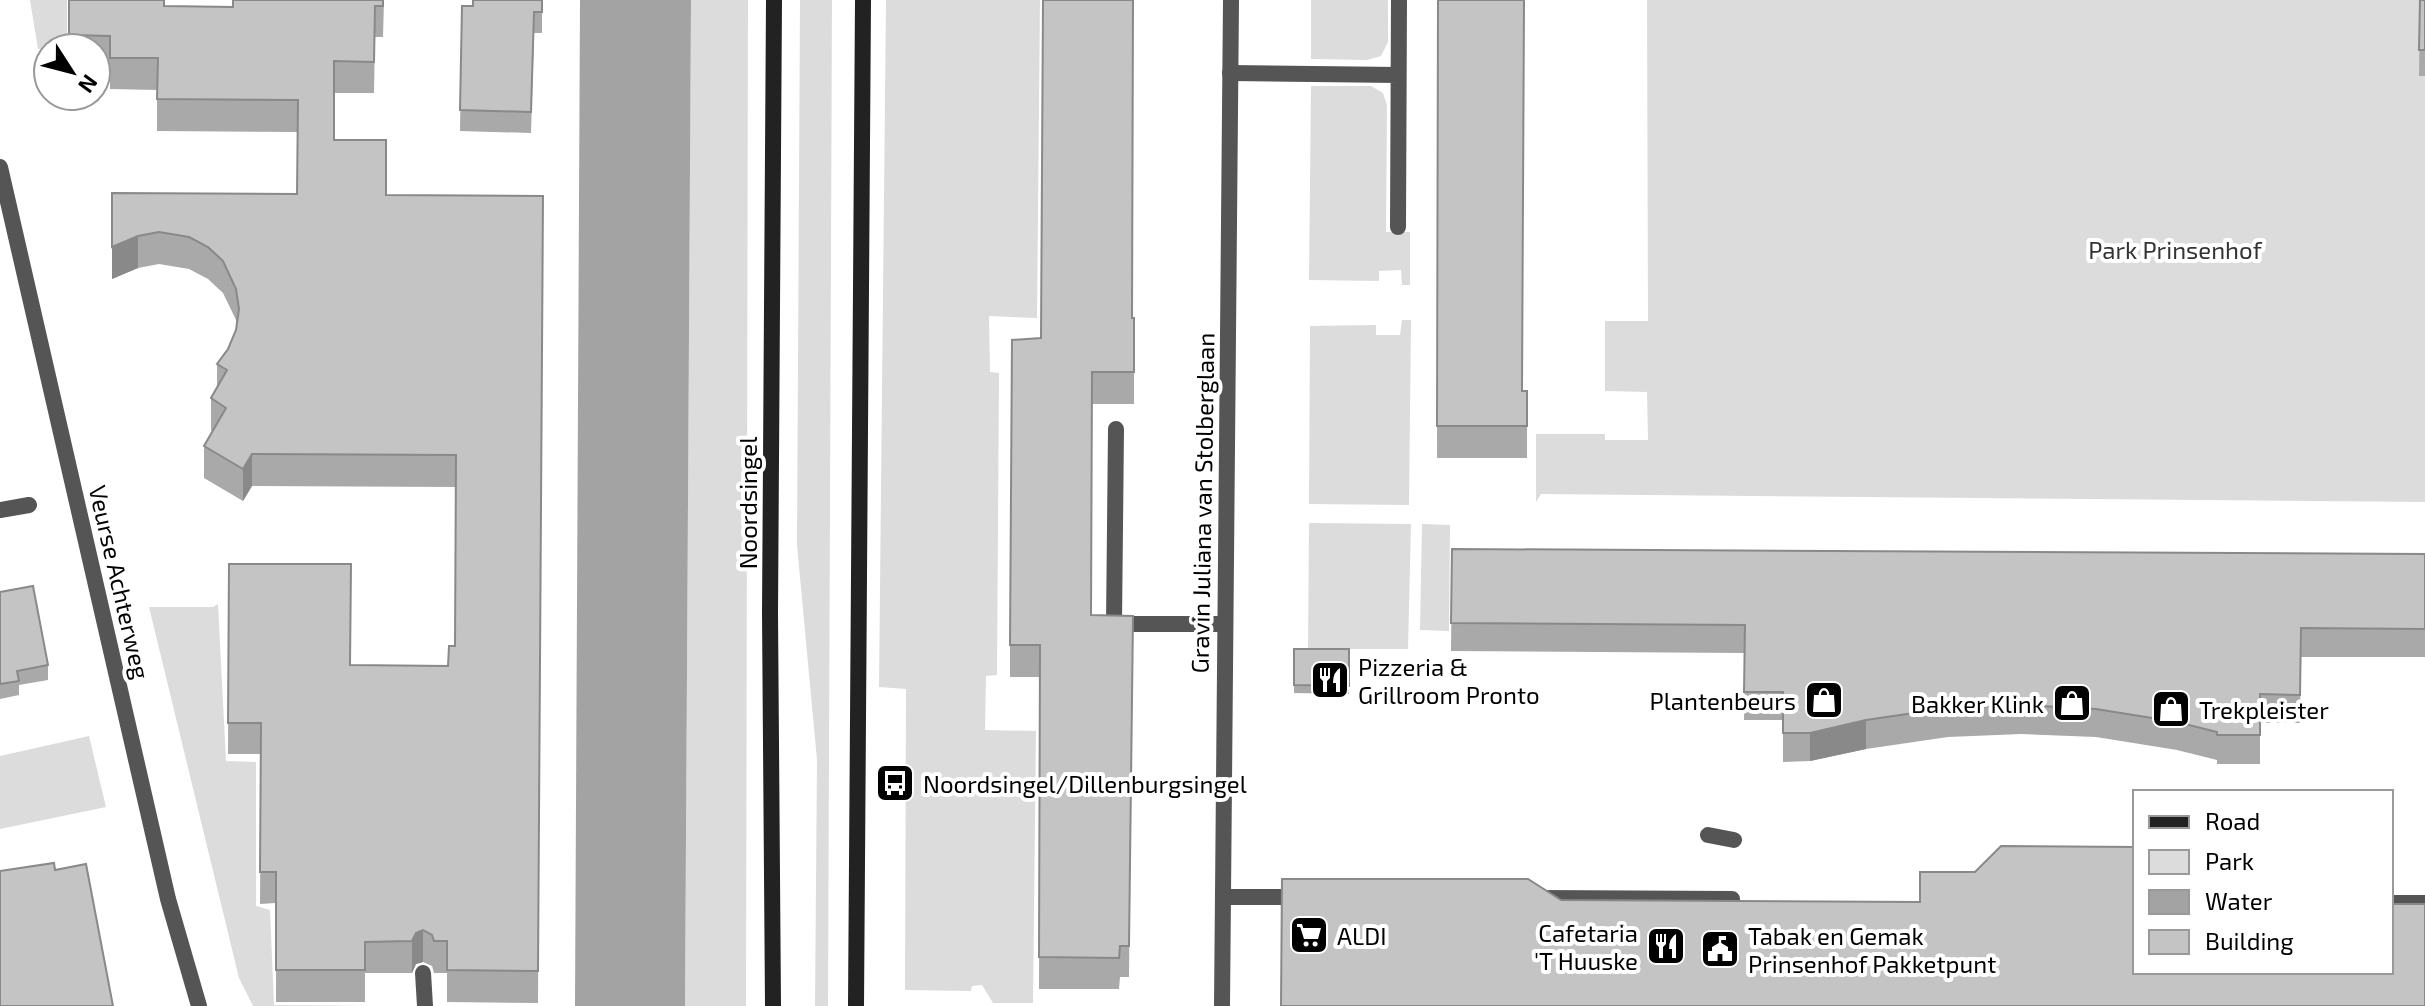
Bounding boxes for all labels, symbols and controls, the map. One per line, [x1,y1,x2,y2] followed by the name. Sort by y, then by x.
[32,32,112,112] north arrow
[74,70,104,98] text: N
[2088,235,2263,264] park label: Park Prinsenhof
[1185,332,1219,674] street label: Gravin Juliana van Stolberglaan
[733,437,762,569] street label: Noordsingel
[84,482,156,682] street label: Veurse Achterweg
[1358,652,1540,709] place label: Pizzeria & Grillroom Pronto
[1309,659,1351,701] restaurant icon: Pizzeria & Grillroom Pronto
[1803,679,1845,721] shop icon: Plantenbeurs
[2051,682,2093,724] shop icon: Bakker Klink
[1650,686,1796,715] place label: Plantenbeurs
[2150,688,2192,730] shop icon: Trekpleister
[1911,689,2044,718] place label: Bakker Klink
[2199,695,2329,724] place label: Trekpleister
[874,762,916,804] bus stop icon: Noordsingel/Dillenburgsingel
[923,769,1247,798] place label: Noordsingel/Dillenburgsingel
[2133,790,2393,974] legend
[2205,806,2260,835] text: Road
[2205,846,2254,875] text: Park
[2205,886,2273,915] text: Water
[1288,914,1330,956] supermarket icon: ALDI
[1534,918,1638,975] place label: Cafetaria 'T Huuske
[1337,921,1387,950] place label: ALDI
[1748,921,1996,978] place label: Tabak en Gemak Prinsenhof Pakketpunt
[1645,925,1687,967] restaurant icon: Cafetaria 'T Huuske
[2205,926,2294,955] text: Building
[1699,928,1741,970] public building icon: Tabak en Gemak Prinsenhof Pakketpunt

